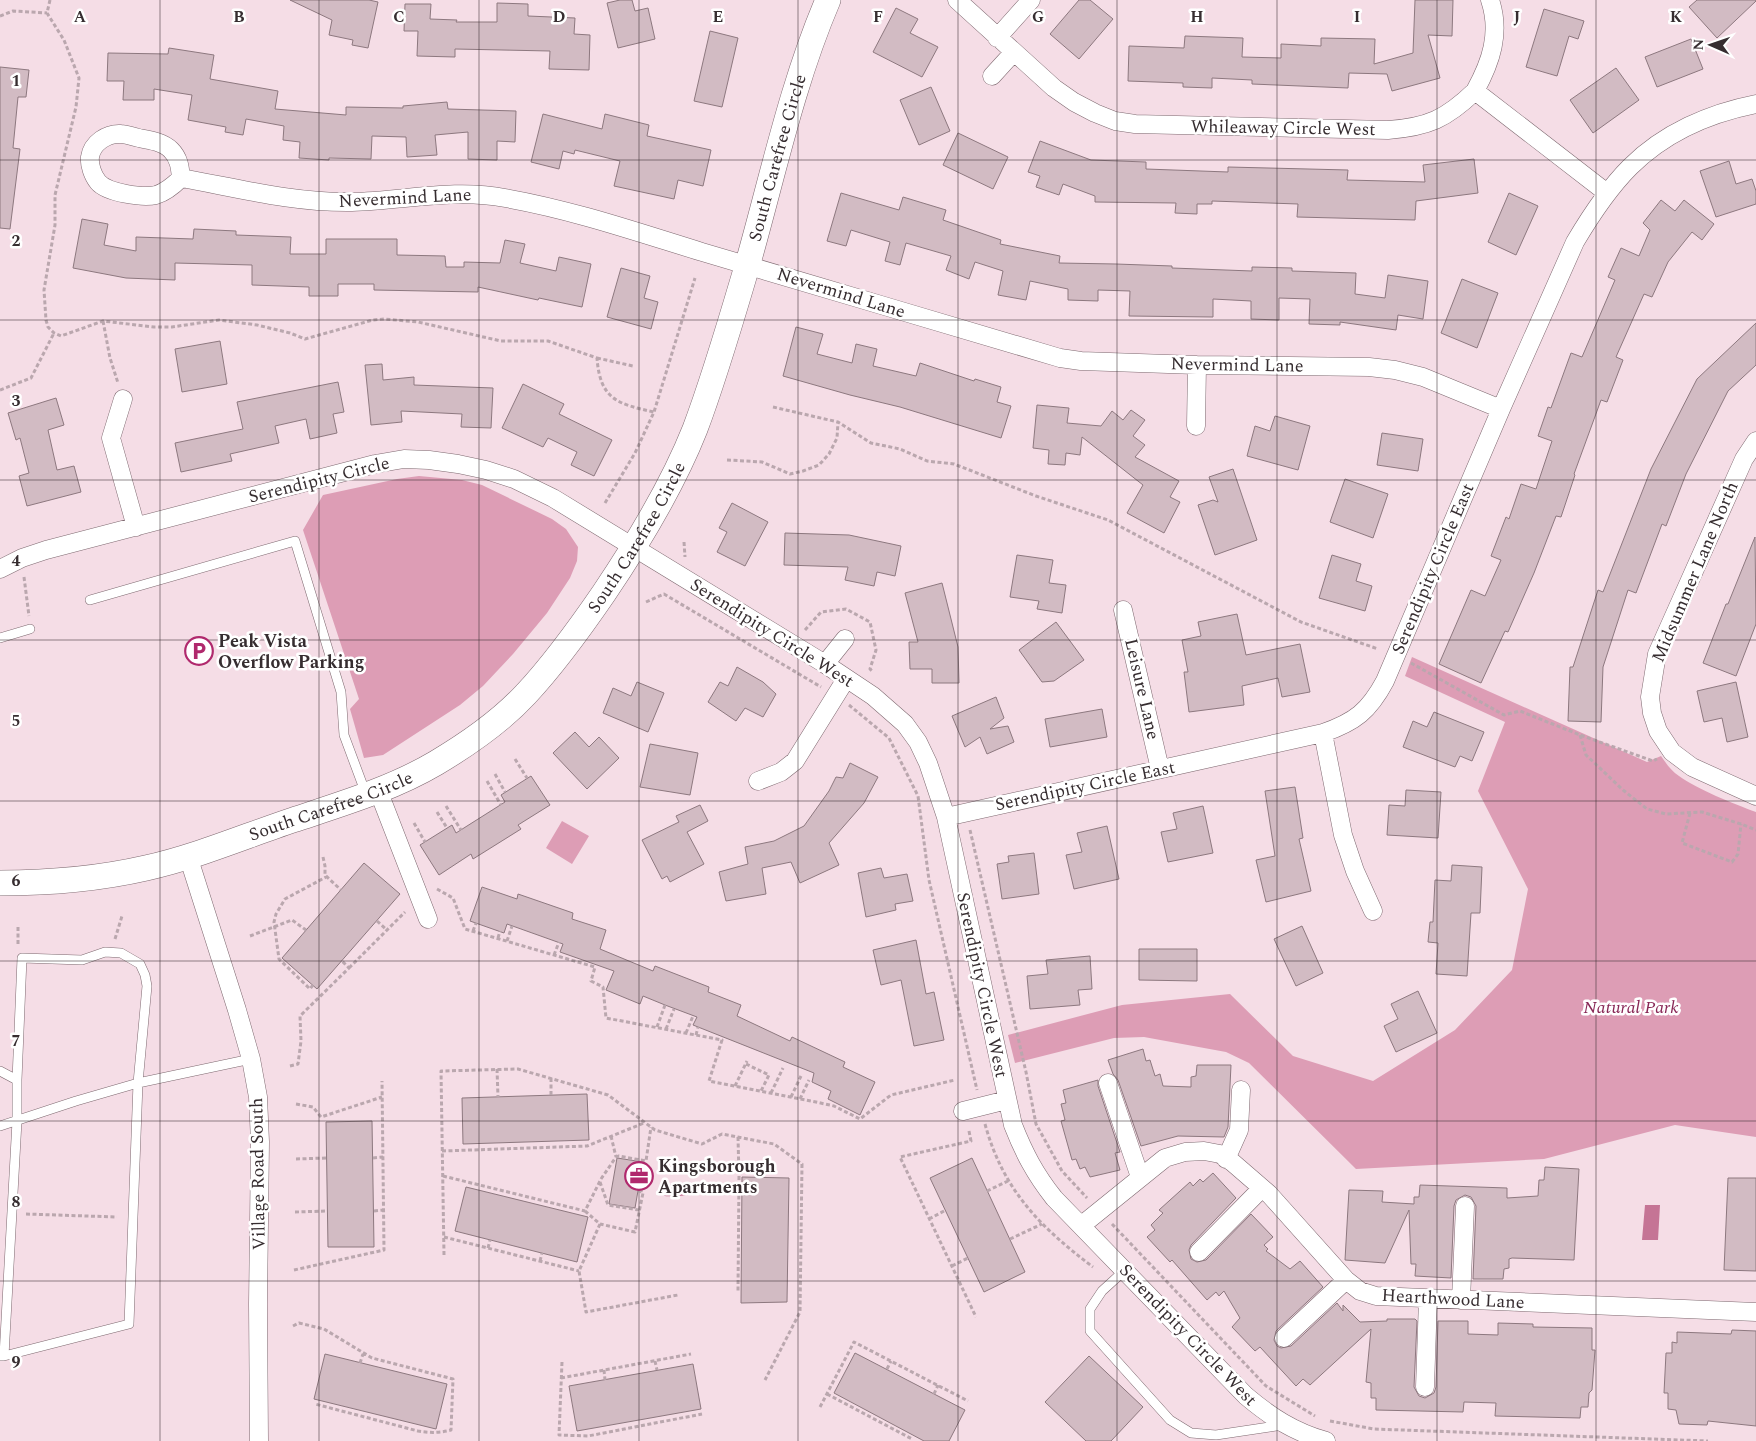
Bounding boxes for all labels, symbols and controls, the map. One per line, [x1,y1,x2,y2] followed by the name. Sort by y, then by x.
[74,5,87,29] text: A
[233,5,245,29] text: B
[393,5,405,29] text: C
[553,5,566,29] text: D
[713,5,723,29] text: E
[873,5,883,29] text: F
[1032,5,1044,29] text: G
[1190,5,1204,29] text: H
[1354,5,1360,29] text: I
[1514,5,1521,29] text: J
[1670,5,1683,29] text: K
[1686,20,1736,70] north arrow
[1688,38,1709,51] text: N
[12,69,20,93] text: 1
[741,70,813,244] street label: South Carefree Circle
[1190,113,1376,143] street label: Whileaway Circle West
[338,181,472,215] street label: Nevermind Lane
[12,229,21,253] text: 2
[773,261,909,325] street label: Nevermind Lane
[1170,350,1304,380] street label: Nevermind Lane
[12,389,21,413] text: 3
[246,449,392,511] street label: Serendipity Circle
[581,457,692,619] street label: South Carefree Circle
[1645,477,1745,667] street label: Midsummer Lane North
[1385,479,1481,659] street label: Serendipity Circle East
[12,549,21,573] text: 4
[685,571,859,695] street label: Serendipity Circle West
[218,628,364,676] place label: Peak Vista Overflow Parking
[184,636,214,666] parking icon: Peak Vista Overflow Parking
[1117,636,1167,742] street label: Leisure Lane
[12,709,20,733] text: 5
[992,754,1178,818] street label: Serendipity Circle East
[245,764,417,848] street label: South Carefree Circle
[12,869,21,893] text: 6
[949,890,1015,1080] street label: Serendipity Circle West
[1583,994,1679,1021] park label: Natural Park
[12,1029,21,1053] text: 7
[243,1097,273,1251] street label: Village Road South
[658,1153,776,1201] place label: Kingsborough Apartments
[624,1161,654,1191] office icon: Kingsborough Apartments
[12,1190,21,1214] text: 8
[1113,1258,1263,1412] street label: Serendipity Circle West
[1381,1282,1525,1316] street label: Hearthwood Lane
[12,1350,21,1374] text: 9

